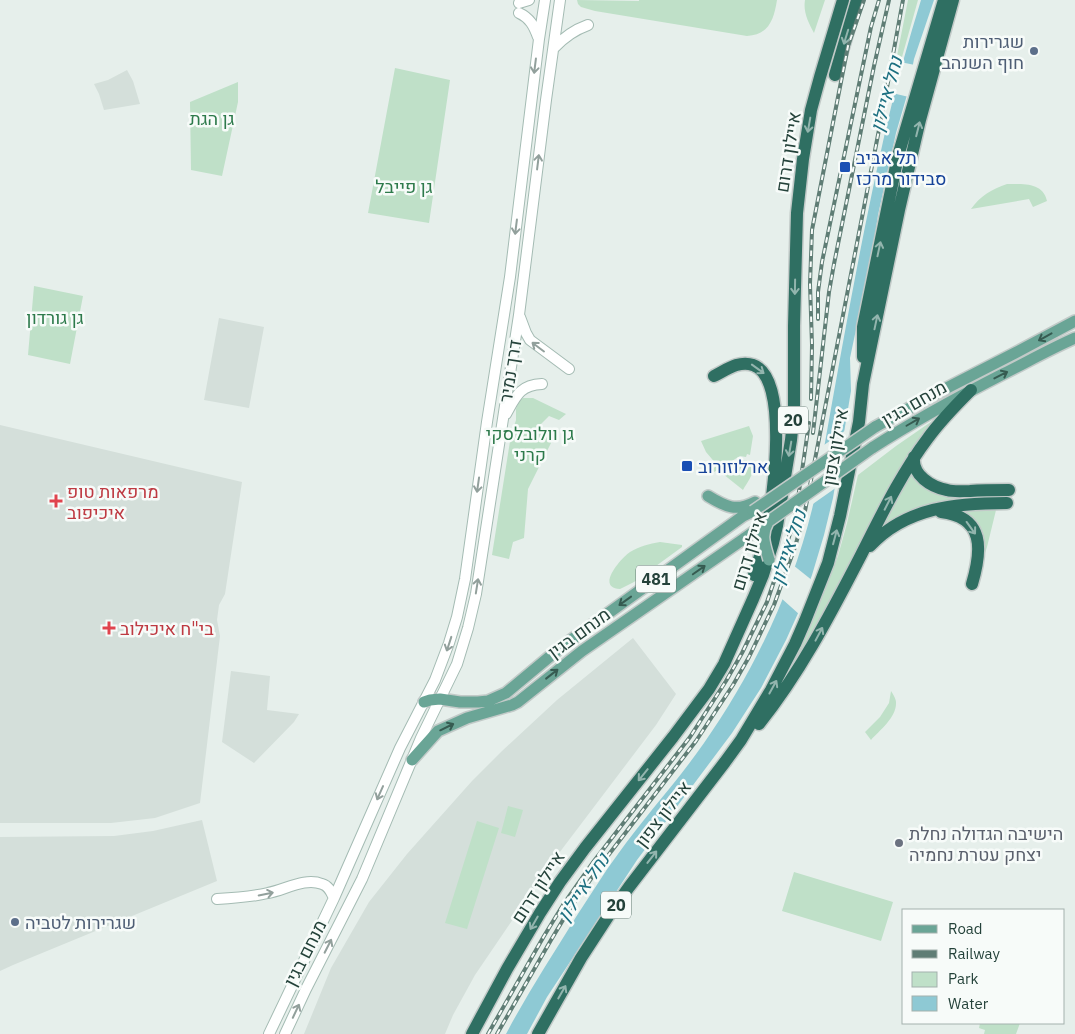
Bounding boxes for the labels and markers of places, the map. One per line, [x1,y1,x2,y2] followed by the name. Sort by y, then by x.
[941,30,1024,74] place label: שגרירות חוף השנהב
[1028,45,1040,57] marker: שגרירות חוף השנהב
[856,146,946,190] place label: תל אביב סבידור מרכז
[838,160,852,174] marker: תל אביב סבידור מרכז
[698,455,768,478] place label: ארלוזורוב
[680,459,694,473] marker: ארלוזורוב
[67,480,159,524] place label: מרפאות טופ איכיפוב
[49,494,63,508] marker: מרפאות טופ איכיפוב
[120,617,214,640] place label: בי"ח איכילוב
[102,621,116,635] marker: בי"ח איכילוב
[909,822,1063,866] place label: הישיבה הגדולה נחלת יצחק עטרת נחמיה
[893,837,905,849] marker: הישיבה הגדולה נחלת יצחק עטרת נחמיה
[25,911,136,934] place label: שגרירות לטביה
[9,916,21,928] marker: שגרירות לטביה

